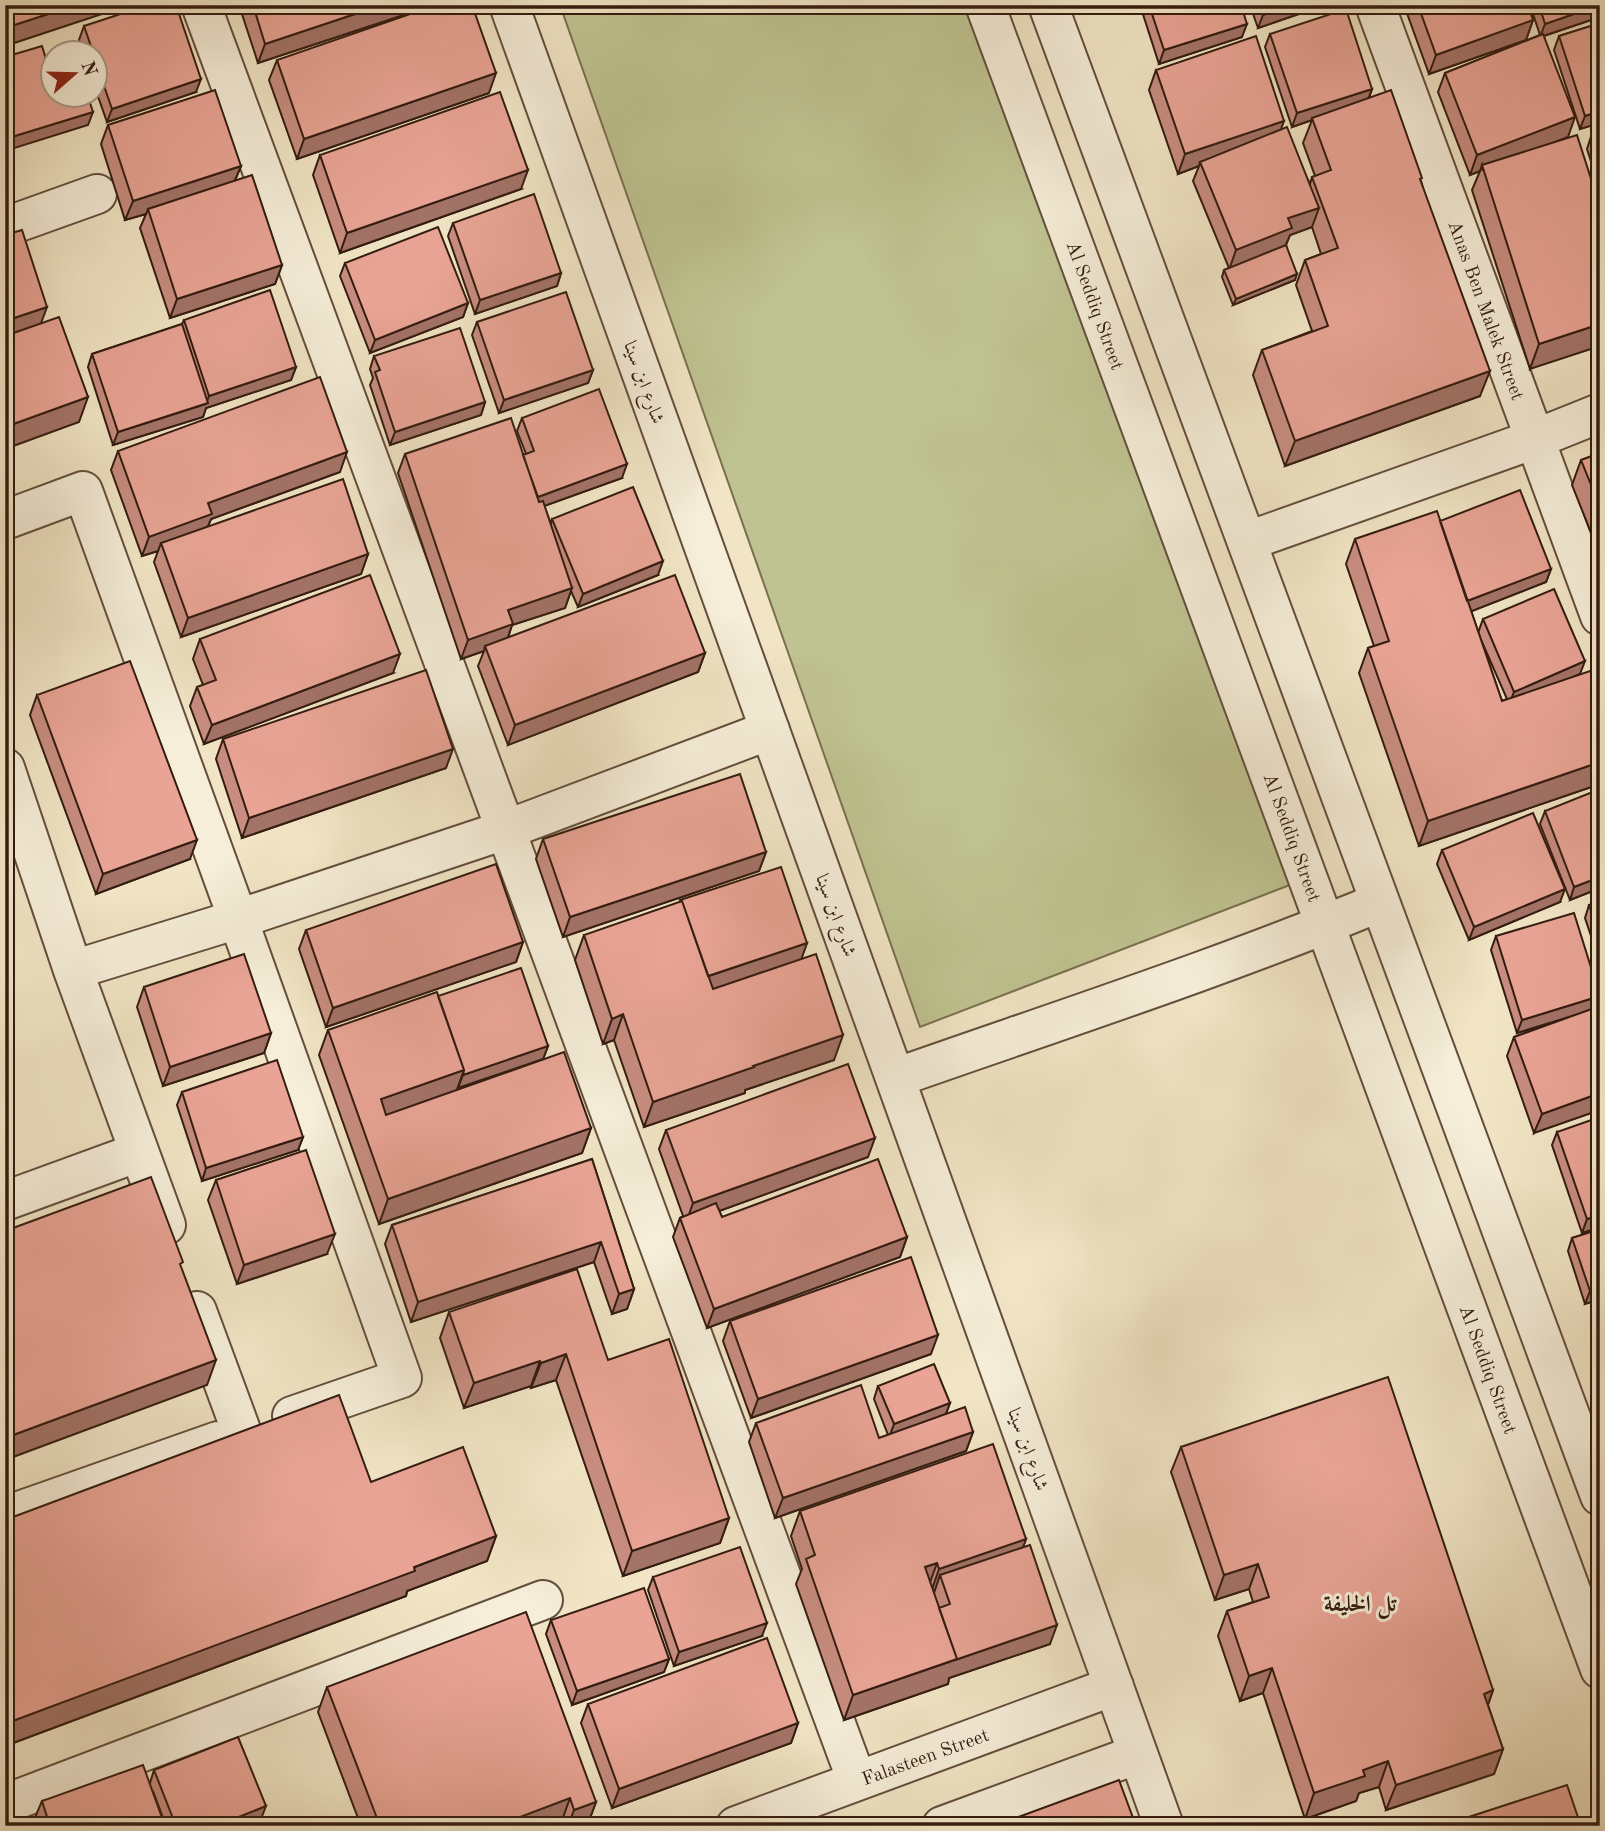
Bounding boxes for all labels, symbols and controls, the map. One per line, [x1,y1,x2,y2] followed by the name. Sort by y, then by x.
[38,38,108,108] north arrow
[76,59,99,80] text: N
[1443,218,1526,403] street label: Anas Ben Malek Street
[1062,239,1126,373] street label: Al Seddiq Street
[615,339,666,428] street label: شارع ابن سينا
[1259,771,1323,905] street label: Al Seddiq Street
[807,872,858,961] street label: شارع ابن سينا
[1455,1303,1519,1437] street label: Al Seddiq Street
[999,1406,1050,1495] street label: شارع ابن سينا
[1324,1593,1397,1620] district label: تل الخليفة
[860,1727,992,1790] street label: Falasteen Street

